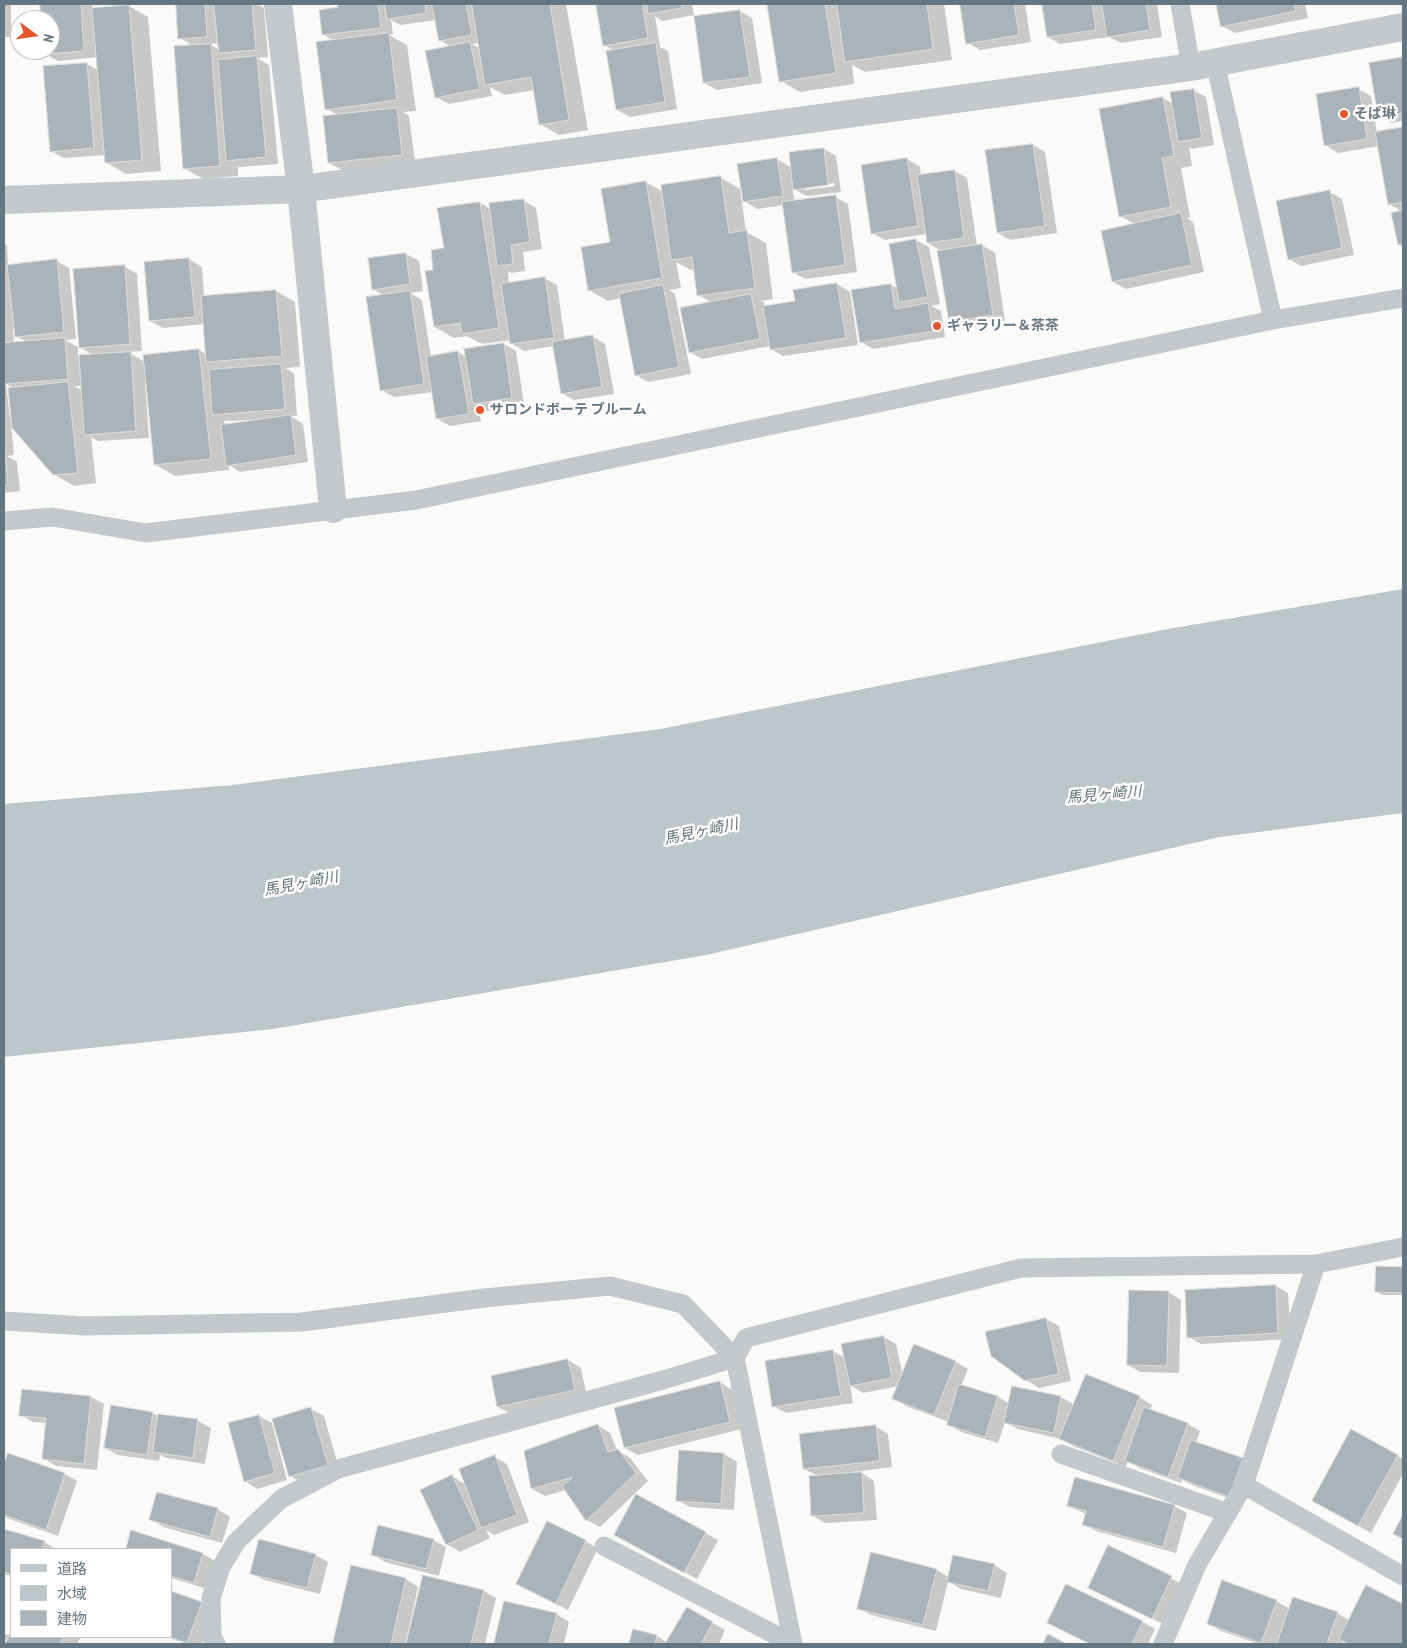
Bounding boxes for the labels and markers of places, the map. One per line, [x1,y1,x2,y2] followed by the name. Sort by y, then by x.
[1354,106,1396,122] place label: そば琳
[1338,108,1350,120] marker: そば琳
[947,318,1059,334] place label: ギャラリー＆茶茶
[931,320,943,332] marker: ギャラリー＆茶茶
[490,402,647,418] place label: サロンドボーテ ブルーム
[474,404,486,416] marker: サロンドボーテ ブルーム

